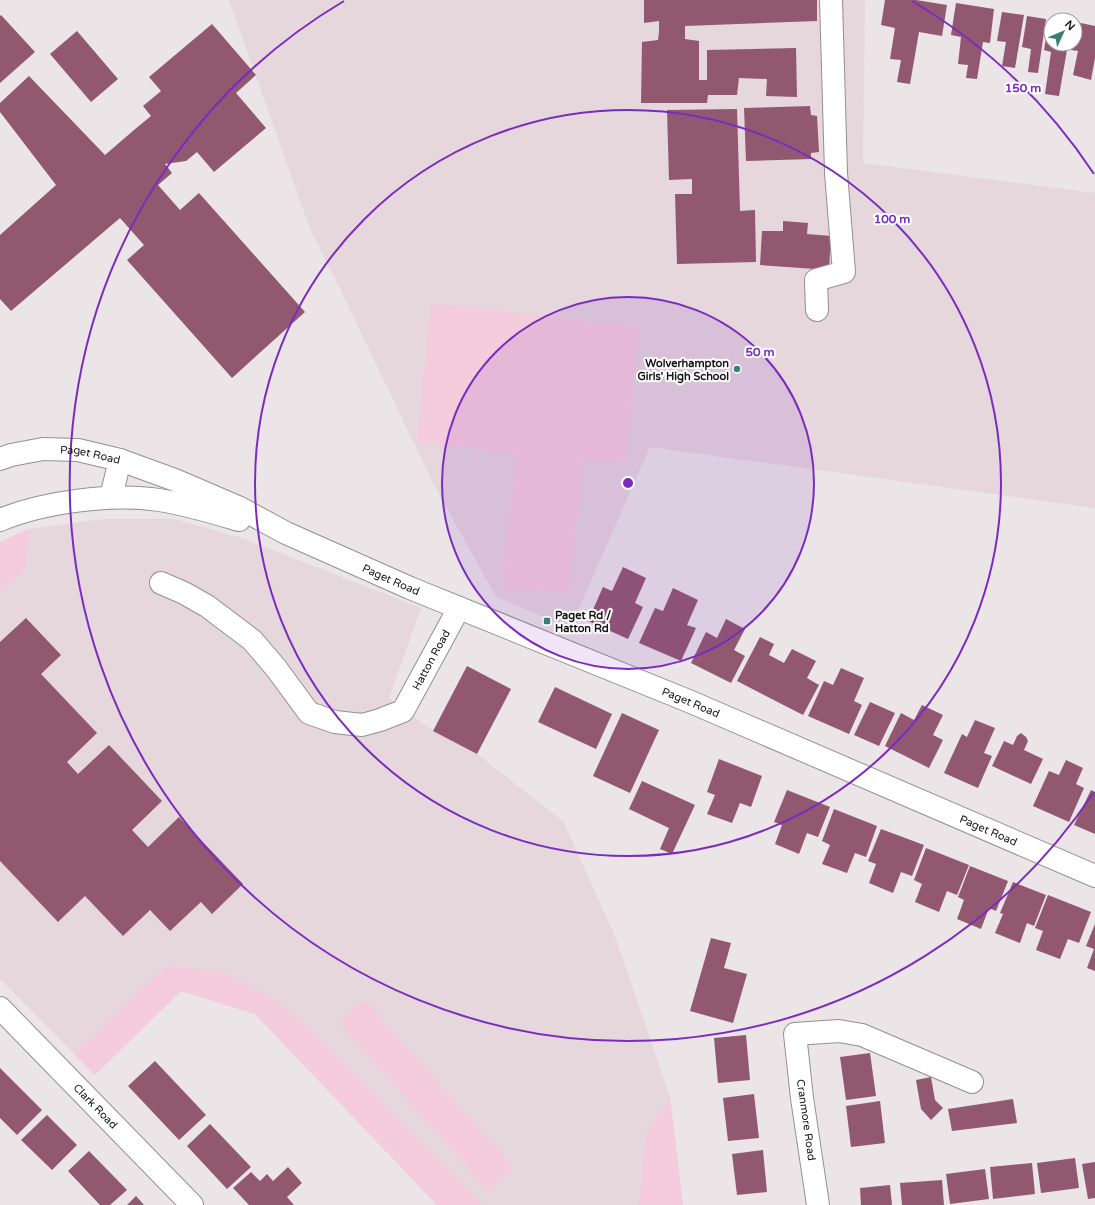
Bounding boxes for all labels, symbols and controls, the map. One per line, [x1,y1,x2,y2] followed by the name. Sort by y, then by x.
[1043,12,1083,52] north arrow
[1062,18,1078,33] text: N
[1005,81,1041,95] text: 150 m
[874,212,910,226] text: 100 m
[745,345,775,359] text: 50 m
[638,357,729,384] place label: Wolverhampton Girls' High School
[732,364,742,374] marker: Wolverhampton Girls' High School
[60,443,122,466] street label: Paget Road
[621,476,635,490] centre of rings
[360,561,422,598] street label: Paget Road
[555,609,611,635] place label: Paget Rd / Hatton Rd
[542,616,552,626] marker: Paget Rd / Hatton Rd
[409,627,453,692] street label: Hatton Road
[660,684,722,720] street label: Paget Road
[958,812,1019,848] street label: Paget Road
[794,1078,818,1162] street label: Cranmore Road
[71,1081,120,1131] street label: Clark Road

